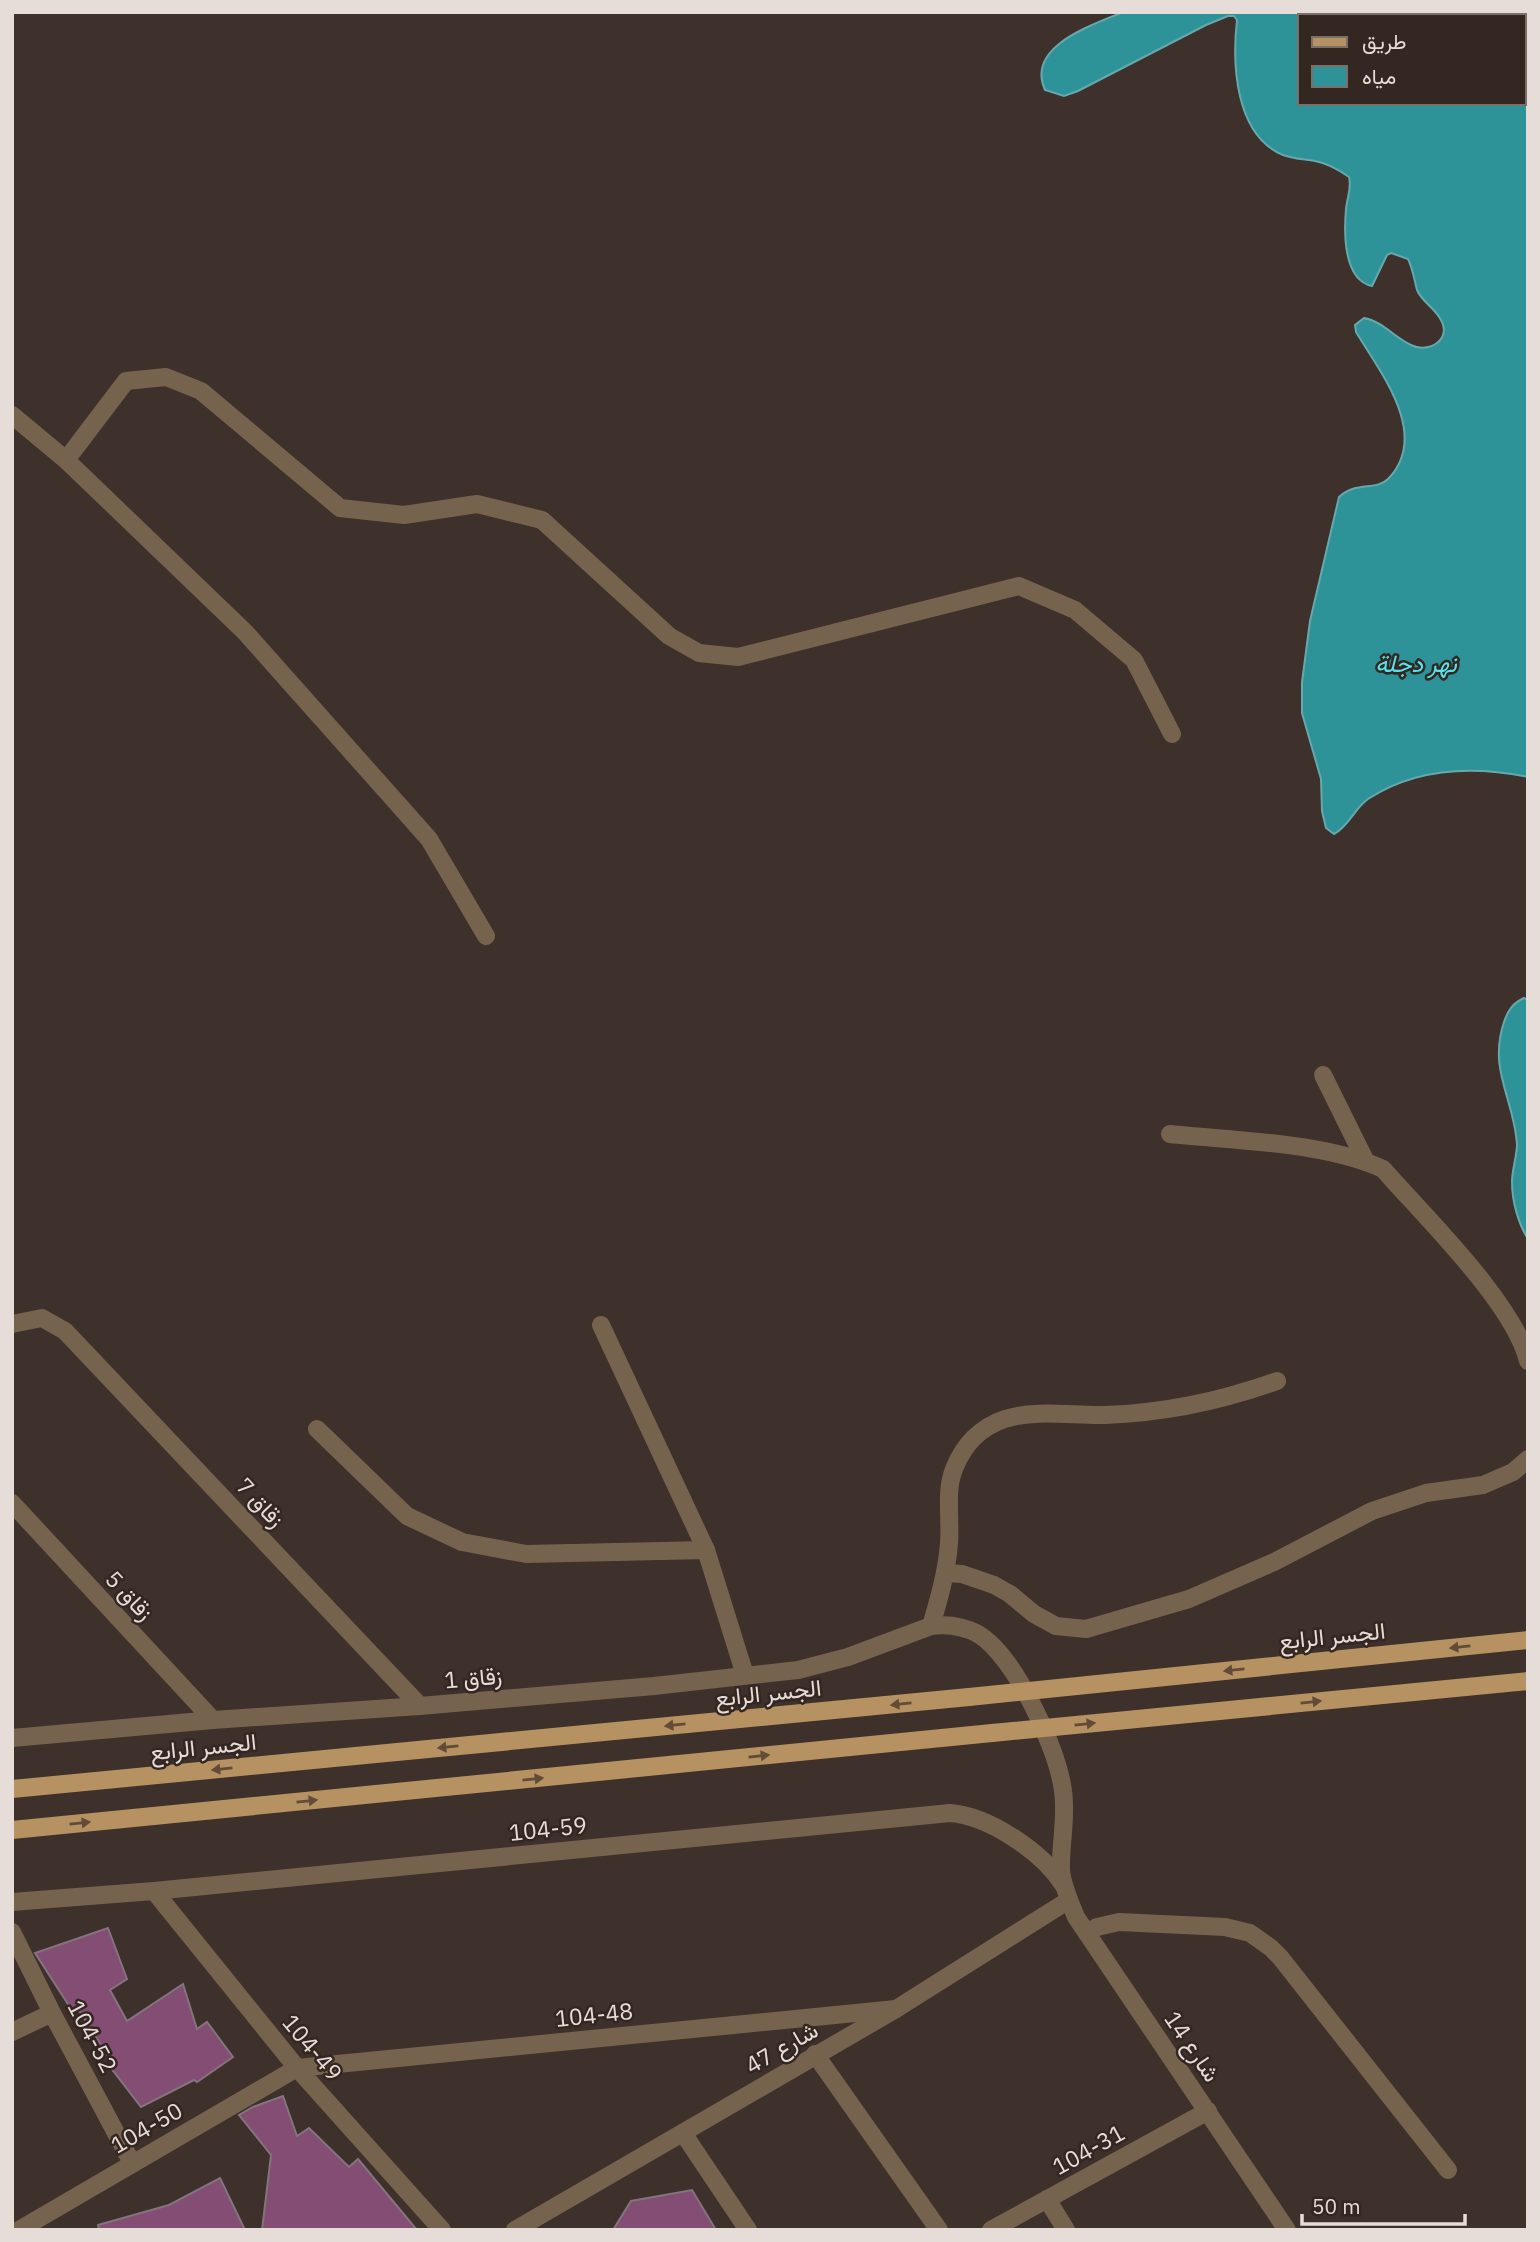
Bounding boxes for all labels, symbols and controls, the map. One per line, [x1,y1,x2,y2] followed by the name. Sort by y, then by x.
[1298,14,1526,105] legend
[1362,27,1407,55] text: طريق
[1362,62,1396,90] text: مياه
[1375,647,1458,679] water label: نهر دجلة
[230,1471,292,1534] street label: زقاق 7
[99,1564,161,1627] street label: زقاق 5
[1277,1615,1387,1657] street label: الجسر الرابع
[1449,1641,1471,1652] one-way arrow
[443,1660,503,1695] street label: زقاق 1
[1222,1665,1244,1676] one-way arrow
[713,1672,823,1714] street label: الجسر الرابع
[1300,1697,1322,1708] one-way arrow
[890,1698,912,1709] one-way arrow
[1074,1719,1096,1730] one-way arrow
[664,1720,686,1731] one-way arrow
[148,1726,258,1768] street label: الجسر الرابع
[437,1742,459,1753] one-way arrow
[749,1751,771,1762] one-way arrow
[211,1764,233,1775] one-way arrow
[522,1773,544,1784] one-way arrow
[296,1795,318,1806] one-way arrow
[508,1809,588,1847] street label: 104-59
[69,1818,91,1829] one-way arrow
[61,1994,125,2078] street label: 104-52
[554,1995,634,2033] street label: 104-48
[1157,2005,1228,2088] street label: شارع 14
[276,2007,350,2087] street label: 104-49
[739,2014,824,2082] street label: شارع 47
[105,2094,187,2160] street label: 104-50
[1047,2117,1129,2181] street label: 104-31
[1302,2182,1465,2226] scale bar
[1312,2192,1361,2220] text: 50 m

